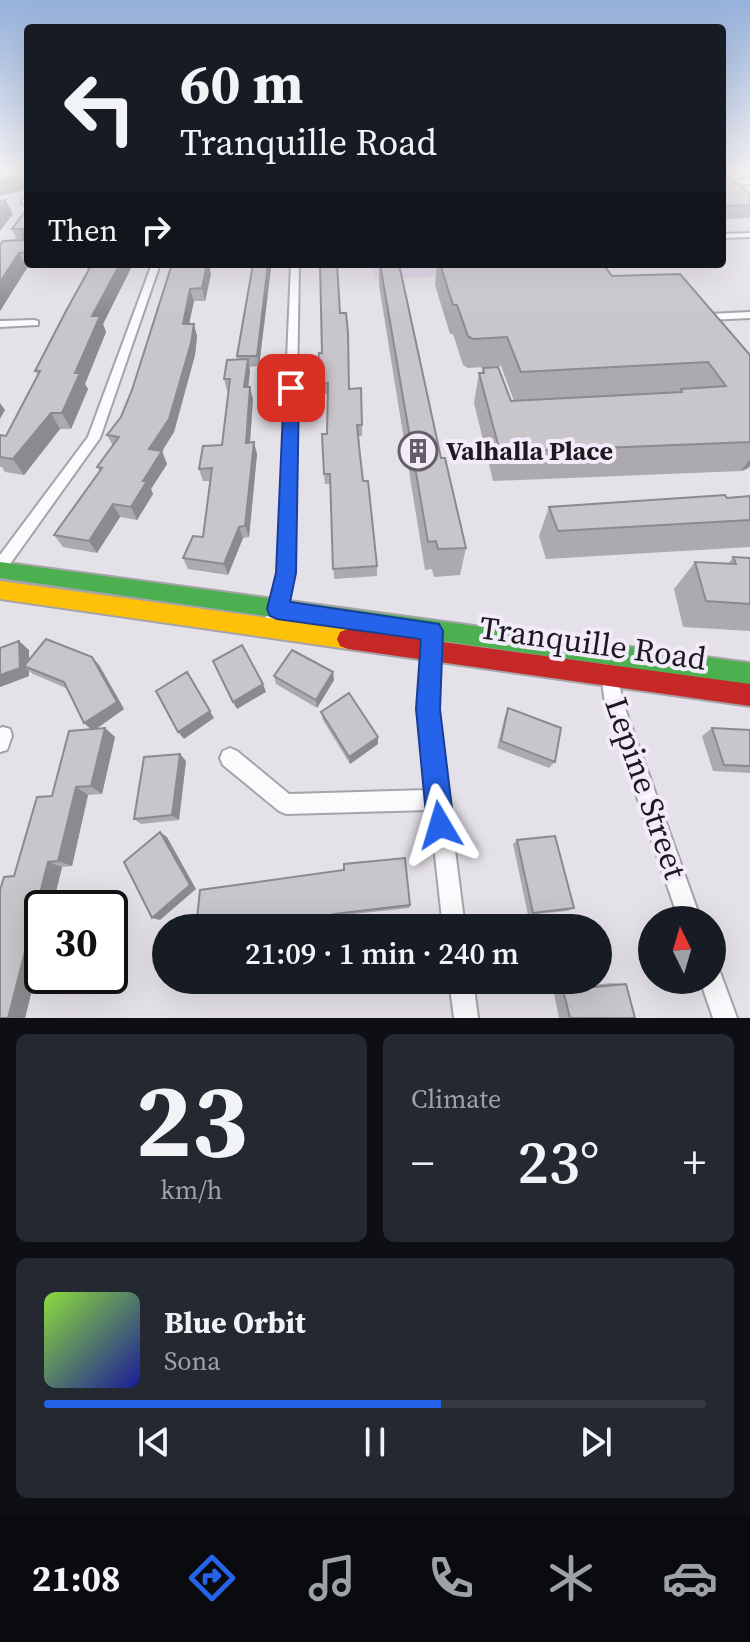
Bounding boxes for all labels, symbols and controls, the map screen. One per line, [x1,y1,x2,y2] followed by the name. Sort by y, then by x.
[180,45,303,122] text: 60 m
[48,56,152,160] icon: left
[180,118,437,167] text: Tranquille Road
[134,208,178,252] icon: right
[48,210,118,251] text: Then
[257,354,325,422] pin
[269,366,313,410] icon: arrive
[397,430,439,472] building icon: Valhalla Place
[446,433,613,469] place label: Valhalla Place
[477,605,709,681] street label: Tranquille Road
[594,691,698,885] street label: Lepine Street
[398,783,482,867] position arrow
[24,890,128,994] speed limit sign: 30
[638,906,726,994] north arrow
[638,906,726,994] map controls
[245,933,519,974] text: 21:09 · 1 min · 240 m
[135,1048,248,1191] text: 23
[411,1081,501,1117] text: Climate
[517,1121,600,1203] text: 23°
[411,1132,434,1193] text: −
[683,1132,706,1193] text: +
[161,1172,222,1208] text: km/h
[164,1302,306,1343] text: Blue Orbit
[164,1343,221,1379] text: Sona
[132,1420,176,1464] icon: previous
[353,1420,397,1464] icon: pause
[574,1420,618,1464] icon: next
[184,1550,240,1606] icon: directions
[304,1550,360,1606] icon: music
[423,1550,479,1606] icon: phone
[543,1550,599,1606] icon: climate
[662,1550,718,1606] icon: car
[32,1554,121,1603] text: 21:08

